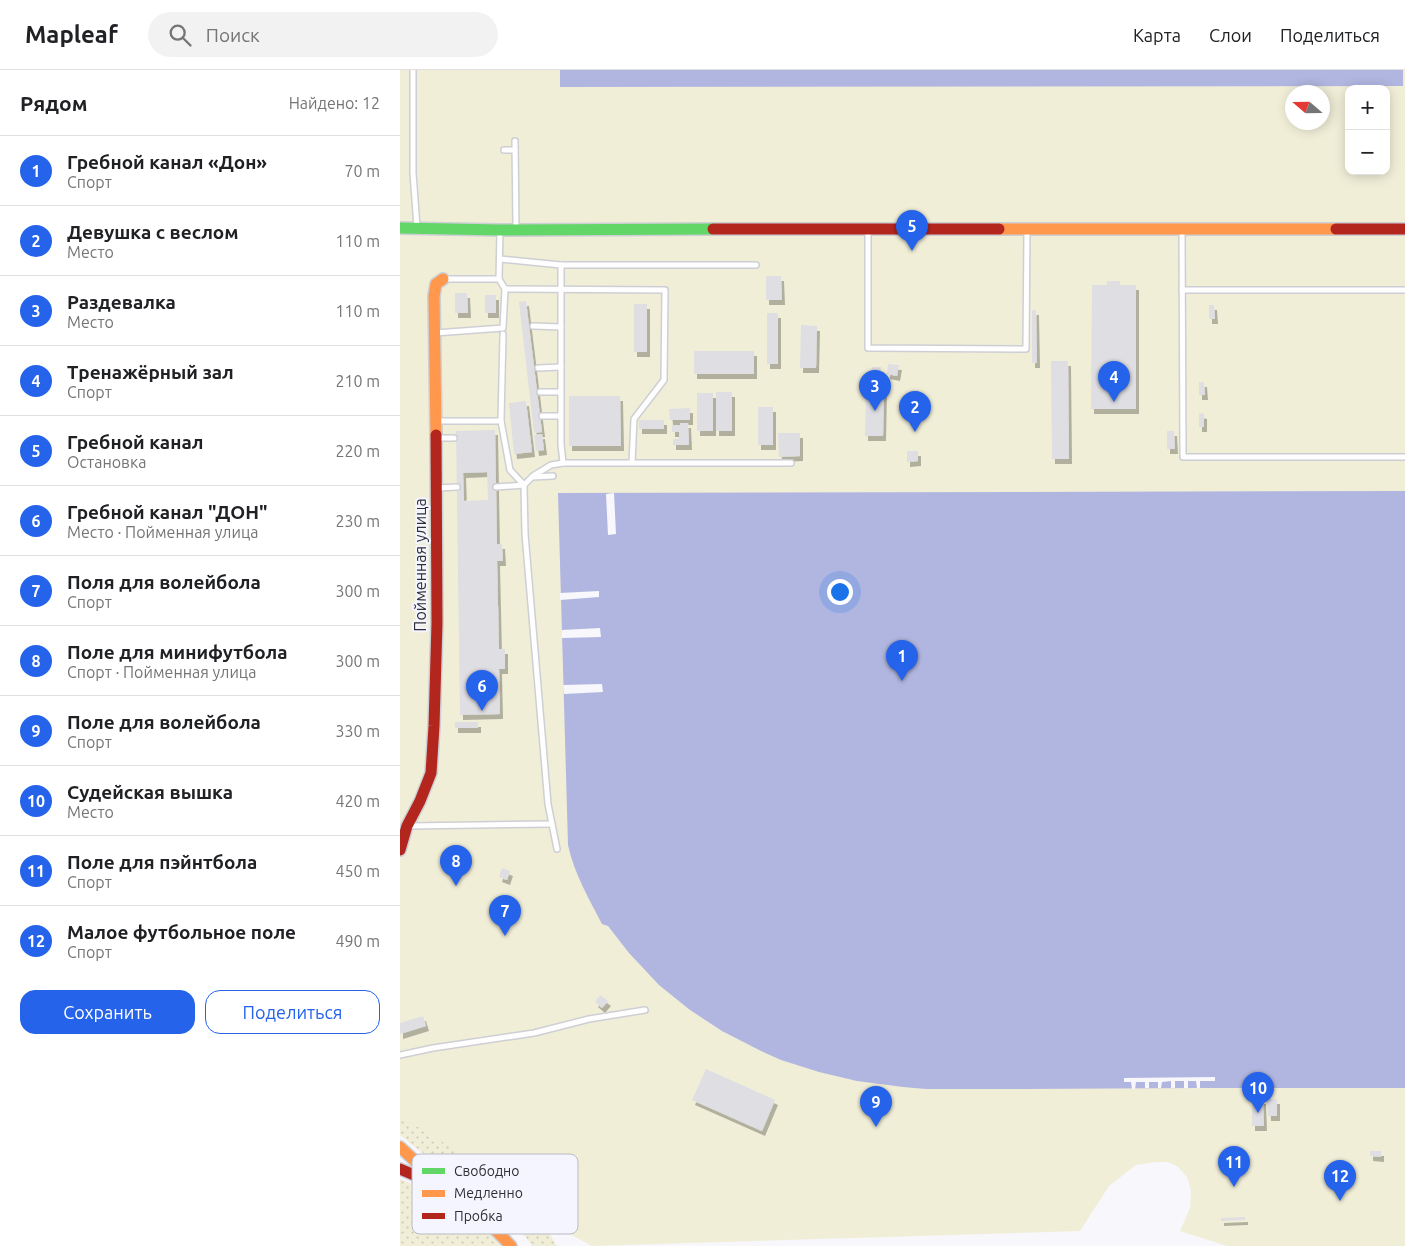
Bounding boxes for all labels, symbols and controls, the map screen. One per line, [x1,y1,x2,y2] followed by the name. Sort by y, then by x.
[148,12,498,57] search box
[25,21,118,48] text: Mapleaf
[166,21,194,49] icon: search
[206,24,260,46] text: Поиск
[1133,25,1181,45] text: Карта
[1209,25,1252,45] text: Слои
[1280,25,1380,45] text: Поделиться
[1285,85,1330,130] north arrow
[1345,85,1390,175] map controls
[1345,85,1390,130] button: +
[20,91,88,115] text: Рядом
[289,94,380,112] text: Найдено: 12
[1345,130,1390,175] button: −
[67,151,267,173] text: Гребной канал «Дон»
[31,162,41,180] text: 1
[344,162,380,180] text: 70 m
[67,173,112,191] text: Спорт
[896,210,928,251] pin: 5
[67,221,239,243] text: Девушка с веслом
[31,232,41,250] text: 2
[335,232,380,250] text: 110 m
[67,243,114,261] text: Место
[67,291,176,313] text: Раздевалка
[31,302,41,320] text: 3
[335,302,380,320] text: 110 m
[67,313,114,331] text: Место
[67,361,234,383] text: Тренажёрный зал
[1098,361,1130,402] pin: 4
[859,370,891,411] pin: 3
[31,372,41,390] text: 4
[335,372,380,390] text: 210 m
[67,383,112,401] text: Спорт
[899,391,931,432] pin: 2
[67,431,203,453] text: Гребной канал
[31,442,41,460] text: 5
[335,442,380,460] text: 220 m
[67,453,146,471] text: Остановка
[411,498,429,632] street label: Пойменная улица
[67,501,268,523] text: Гребной канал "ДОН"
[31,512,41,530] text: 6
[335,512,380,530] text: 230 m
[67,523,258,541] text: Место · Пойменная улица
[67,571,261,593] text: Поля для волейбола
[827,579,853,605] your location
[31,582,41,600] text: 7
[335,582,380,600] text: 300 m
[67,593,112,611] text: Спорт
[886,640,918,681] pin: 1
[67,641,288,663] text: Поле для минифутбола
[31,652,41,670] text: 8
[335,652,380,670] text: 300 m
[67,663,256,681] text: Спорт · Пойменная улица
[466,670,498,711] pin: 6
[67,711,261,733] text: Поле для волейбола
[31,722,41,740] text: 9
[335,722,380,740] text: 330 m
[67,733,112,751] text: Спорт
[67,781,233,803] text: Судейская вышка
[27,792,45,810] text: 10
[335,792,380,810] text: 420 m
[67,803,114,821] text: Место
[440,845,472,886] pin: 8
[67,851,257,873] text: Поле для пэйнтбола
[27,862,45,880] text: 11
[335,862,380,880] text: 450 m
[67,873,112,891] text: Спорт
[489,895,521,936] pin: 7
[67,921,296,943] text: Малое футбольное поле
[27,932,45,950] text: 12
[335,932,380,950] text: 490 m
[67,943,112,961] text: Спорт
[20,990,195,1034] button: Сохранить
[205,990,380,1034] button: Поделиться
[1242,1072,1274,1113] pin: 10
[860,1086,892,1127] pin: 9
[1218,1146,1250,1187] pin: 11
[412,1154,578,1234] legend
[1324,1160,1356,1201] pin: 12
[454,1163,519,1179] text: Свободно
[454,1185,523,1201] text: Медленно
[454,1208,503,1224] text: Пробка

